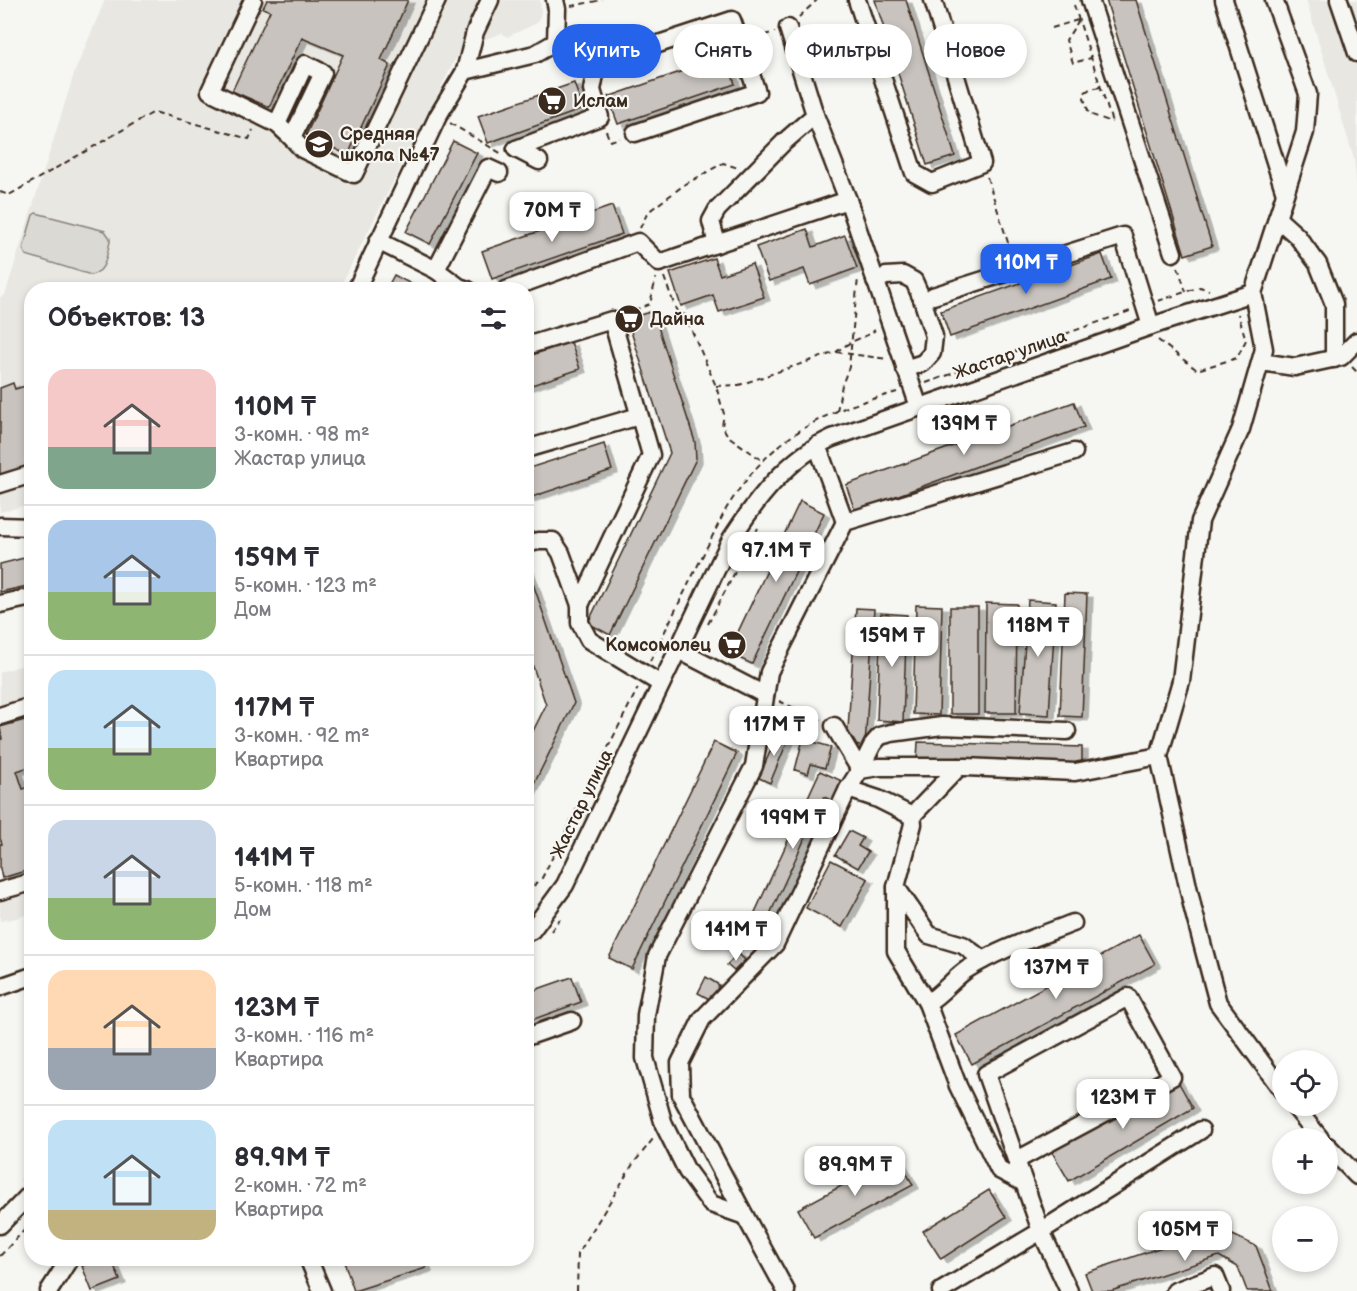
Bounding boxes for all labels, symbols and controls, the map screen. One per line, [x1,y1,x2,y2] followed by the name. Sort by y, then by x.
[552,24,661,78] chip: Купить
[673,24,773,78] chip: Снять
[785,24,912,78] chip: Фильтры
[924,24,1027,78] chip: Новое
[536,85,568,117] supermarket icon: Ислам
[573,91,628,112] place label: Ислам
[340,124,440,166] place label: Средняя школа №47
[303,128,335,160] school or university icon: Средняя школа №47
[510,192,594,243] pin: 70M ₸
[523,199,581,223] text: 70M ₸
[977,244,1075,295] pin: 110M ₸
[995,251,1057,275] text: 110M ₸
[477,302,510,335] icon: filters
[48,303,205,334] text: Объектов: 13
[613,303,645,335] supermarket icon: Дайна
[650,309,705,330] place label: Дайна
[950,326,1070,384] street label: Жастар улица
[234,392,316,423] text: 110M ₸
[96,393,168,465] icon: home
[915,405,1013,456] pin: 139M ₸
[931,412,997,436] text: 139M ₸
[234,423,370,447] text: 3-комн. · 98 m²
[234,447,366,471] text: Жастар улица
[721,532,831,583] pin: 97.1M ₸
[741,539,811,563] text: 97.1M ₸
[234,543,319,574] text: 159M ₸
[96,544,168,616] icon: home
[234,574,377,598] text: 5-комн. · 123 m²
[234,598,272,622] text: Дом
[989,607,1087,658] pin: 118M ₸
[1007,614,1069,638] text: 118M ₸
[843,617,941,668] pin: 159M ₸
[859,624,925,648] text: 159M ₸
[716,629,748,661] supermarket icon: Комсомолец
[605,635,711,656] place label: Комсомолец
[234,693,314,724] text: 117M ₸
[96,694,168,766] icon: home
[725,706,823,757] pin: 117M ₸
[743,713,805,737] text: 117M ₸
[234,724,370,748] text: 3-комн. · 92 m²
[547,746,618,862] street label: Жастар улица
[234,748,324,772] text: Квартира
[744,799,842,850] pin: 199M ₸
[760,806,826,830] text: 199M ₸
[234,843,314,874] text: 141M ₸
[96,844,168,916] icon: home
[234,874,373,898] text: 5-комн. · 118 m²
[234,898,272,922] text: Дом
[687,911,785,962] pin: 141M ₸
[705,918,767,942] text: 141M ₸
[1007,949,1105,1000] pin: 137M ₸
[1024,956,1088,980] text: 137M ₸
[234,993,319,1024] text: 123M ₸
[96,994,168,1066] icon: home
[234,1024,374,1048] text: 3-комн. · 116 m²
[234,1048,324,1072] text: Квартира
[1272,1050,1338,1272] map controls
[1272,1050,1338,1116] button: locate
[1074,1079,1172,1130] pin: 123M ₸
[1090,1086,1156,1110] text: 123M ₸
[1272,1128,1338,1194] button: +
[234,1143,329,1174] text: 89.9M ₸
[96,1144,168,1216] icon: home
[800,1146,910,1197] pin: 89.9M ₸
[818,1153,892,1177] text: 89.9M ₸
[234,1174,367,1198] text: 2-комн. · 72 m²
[234,1198,324,1222] text: Квартира
[1272,1206,1338,1272] button: −
[1136,1211,1234,1262] pin: 105M ₸
[1152,1218,1218,1242] text: 105M ₸

